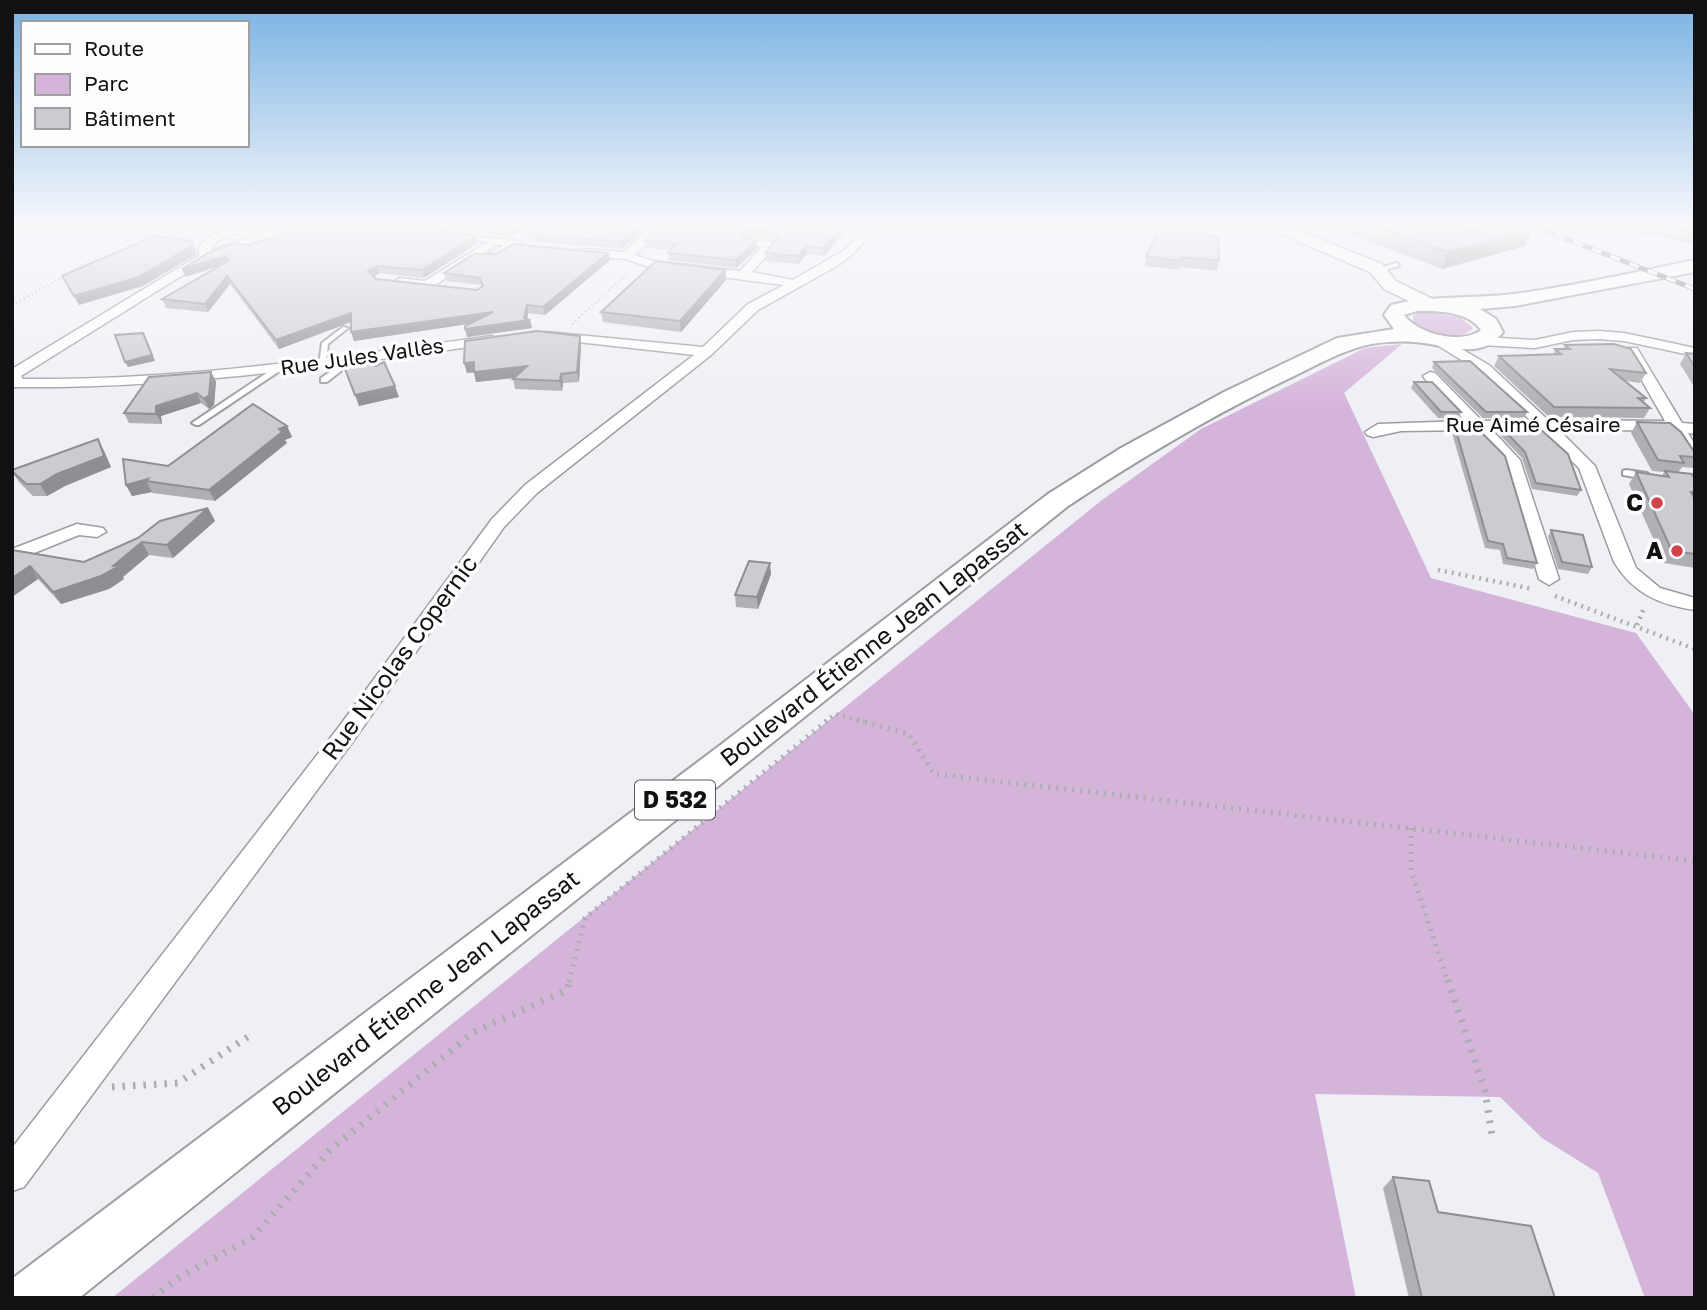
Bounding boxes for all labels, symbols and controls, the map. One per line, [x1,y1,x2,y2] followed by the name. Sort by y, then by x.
[21,21,248,147] legend
[84,35,144,61] text: Route
[84,70,129,96] text: Parc
[84,105,176,131] text: Bâtiment
[279,332,445,380] street label: Rue Jules Vallès
[1446,411,1620,437] street label: Rue Aimé Césaire
[1626,487,1643,516] place label: C
[1649,495,1665,511] marker: C
[714,514,1032,772] street label: Boulevard Étienne Jean Lapassat
[1646,535,1663,564] place label: A
[1669,543,1685,559] marker: A
[315,549,483,765] street label: Rue Nicolas Copernic
[635,780,715,820] road number: D 532
[266,863,584,1121] street label: Boulevard Étienne Jean Lapassat

